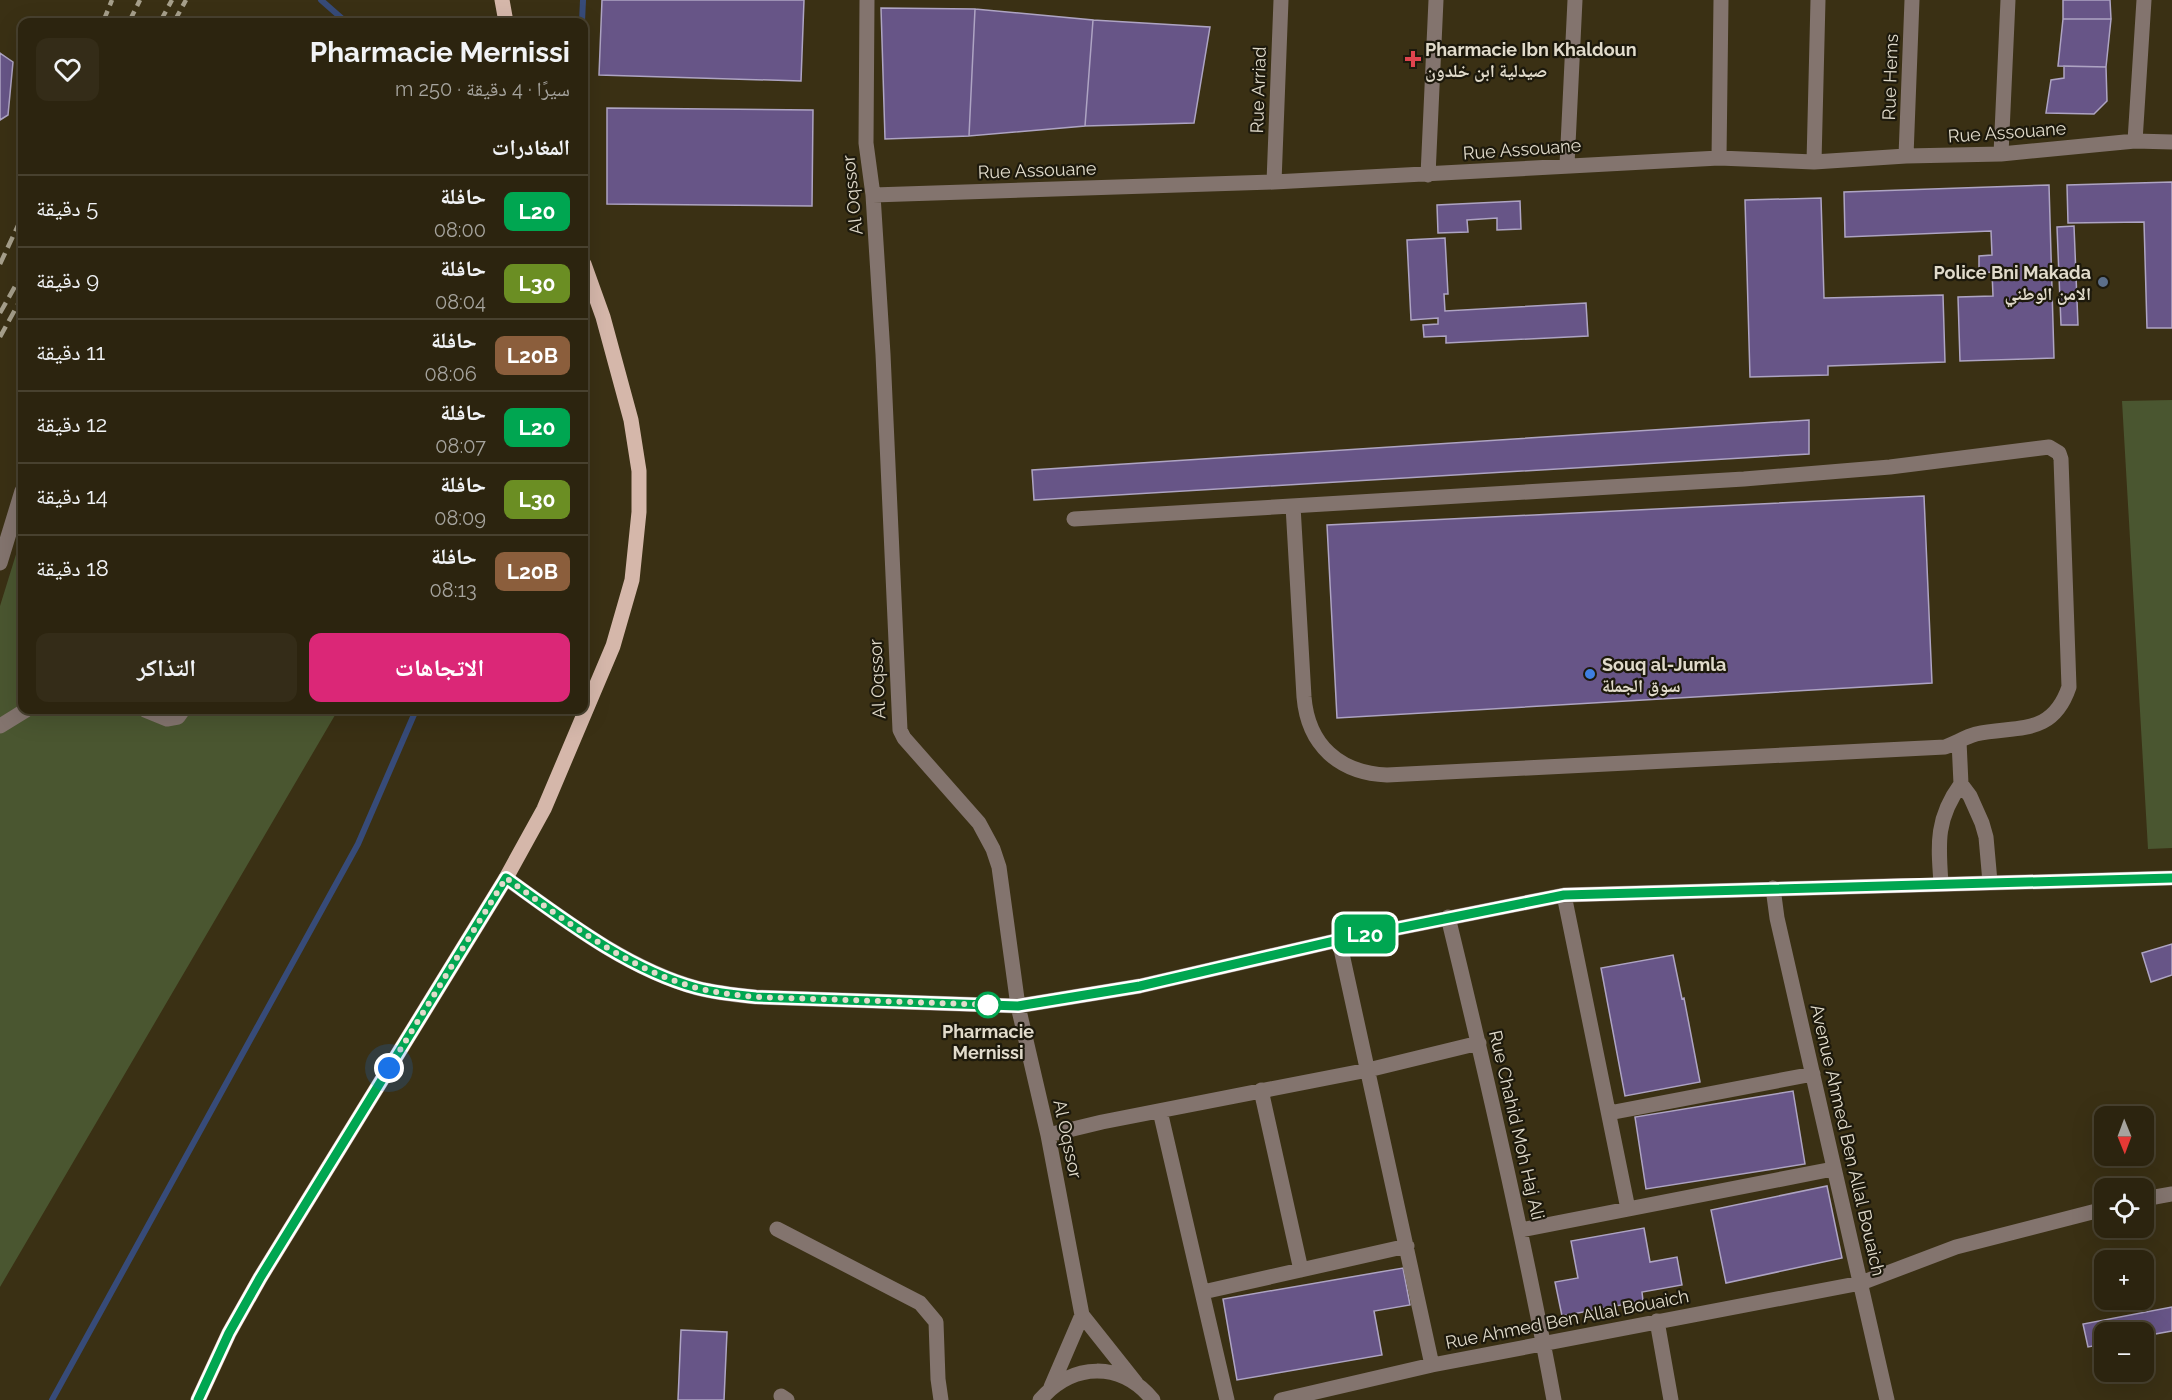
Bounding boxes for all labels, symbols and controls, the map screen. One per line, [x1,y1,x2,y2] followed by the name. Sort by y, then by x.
[1878,33,1902,121] street label: Rue Hems
[310,36,570,69] text: Pharmacie Mernissi
[36,38,99,101] button: heart
[1425,39,1637,82] place label: Pharmacie Ibn Khaldoun صيدلية ابن خلدون
[1246,46,1270,134] street label: Rue Arriad
[1406,52,1420,66] marker: Pharmacie Ibn Khaldoun صيدلية ابن خلدون
[395,77,570,101] text: سيرًا · 4 دقيقة · 250 m
[1947,117,2067,147] street label: Rue Assouane
[492,134,570,160] text: المغادرات
[1462,134,1582,164] street label: Rue Assouane
[837,153,867,236] street label: Al Oqssor
[977,157,1097,183] street label: Rue Assouane
[440,183,486,209] text: حافلة
[36,195,98,221] text: 5 دقيقة
[518,199,556,224] text: L20
[434,218,486,242] text: 08:00
[440,255,486,281] text: حافلة
[1934,262,2091,308] place label: Police Bni Makada الامن الوطني
[36,267,99,293] text: 9 دقيقة
[519,271,555,296] text: L30
[2096,275,2110,289] marker: Police Bni Makada الامن الوطني
[435,290,486,314] text: 08:04
[431,327,477,353] text: حافلة
[36,339,105,365] text: 11 دقيقة
[507,343,558,368] text: L20B
[425,362,477,386] text: 08:06
[440,399,486,425] text: حافلة
[36,411,107,437] text: 12 دقيقة
[518,415,556,440] text: L20
[435,434,486,458] text: 08:07
[440,471,486,497] text: حافلة
[36,483,108,509] text: 14 دقيقة
[519,487,555,512] text: L30
[434,506,486,530] text: 08:09
[431,543,477,569] text: حافلة
[36,555,109,581] text: 18 دقيقة
[507,559,558,584] text: L20B
[430,578,477,602] text: 08:13
[36,633,297,702] button: التذاكر
[309,633,570,702] button: الاتجاهات
[864,638,890,720] street label: Al Oqssor
[1602,654,1726,697] place label: Souq al-Jumla سوق الجملة
[1583,667,1597,681] marker: Souq al-Jumla سوق الجملة
[1330,914,1400,954] line badge: L20
[1346,922,1384,947] text: L20
[975,992,1001,1018] marker: Pharmacie Mernissi
[1806,1002,1890,1278] street label: Avenue Ahmed Ben Allal Bouaich
[942,1021,1034,1063] place label: Pharmacie Mernissi
[1485,1028,1549,1222] street label: Rue Chahid Moh Haj Ali
[374,1053,404,1083] your location
[1049,1098,1087,1181] street label: Al Oqssor
[2094,1106,2154,1166] north arrow
[2094,1106,2154,1382] map controls
[2094,1178,2154,1238] button: locate
[2094,1250,2154,1310] button: +
[1443,1285,1691,1353] street label: Rue Ahmed Ben Allal Bouaich
[2094,1322,2154,1382] button: −

